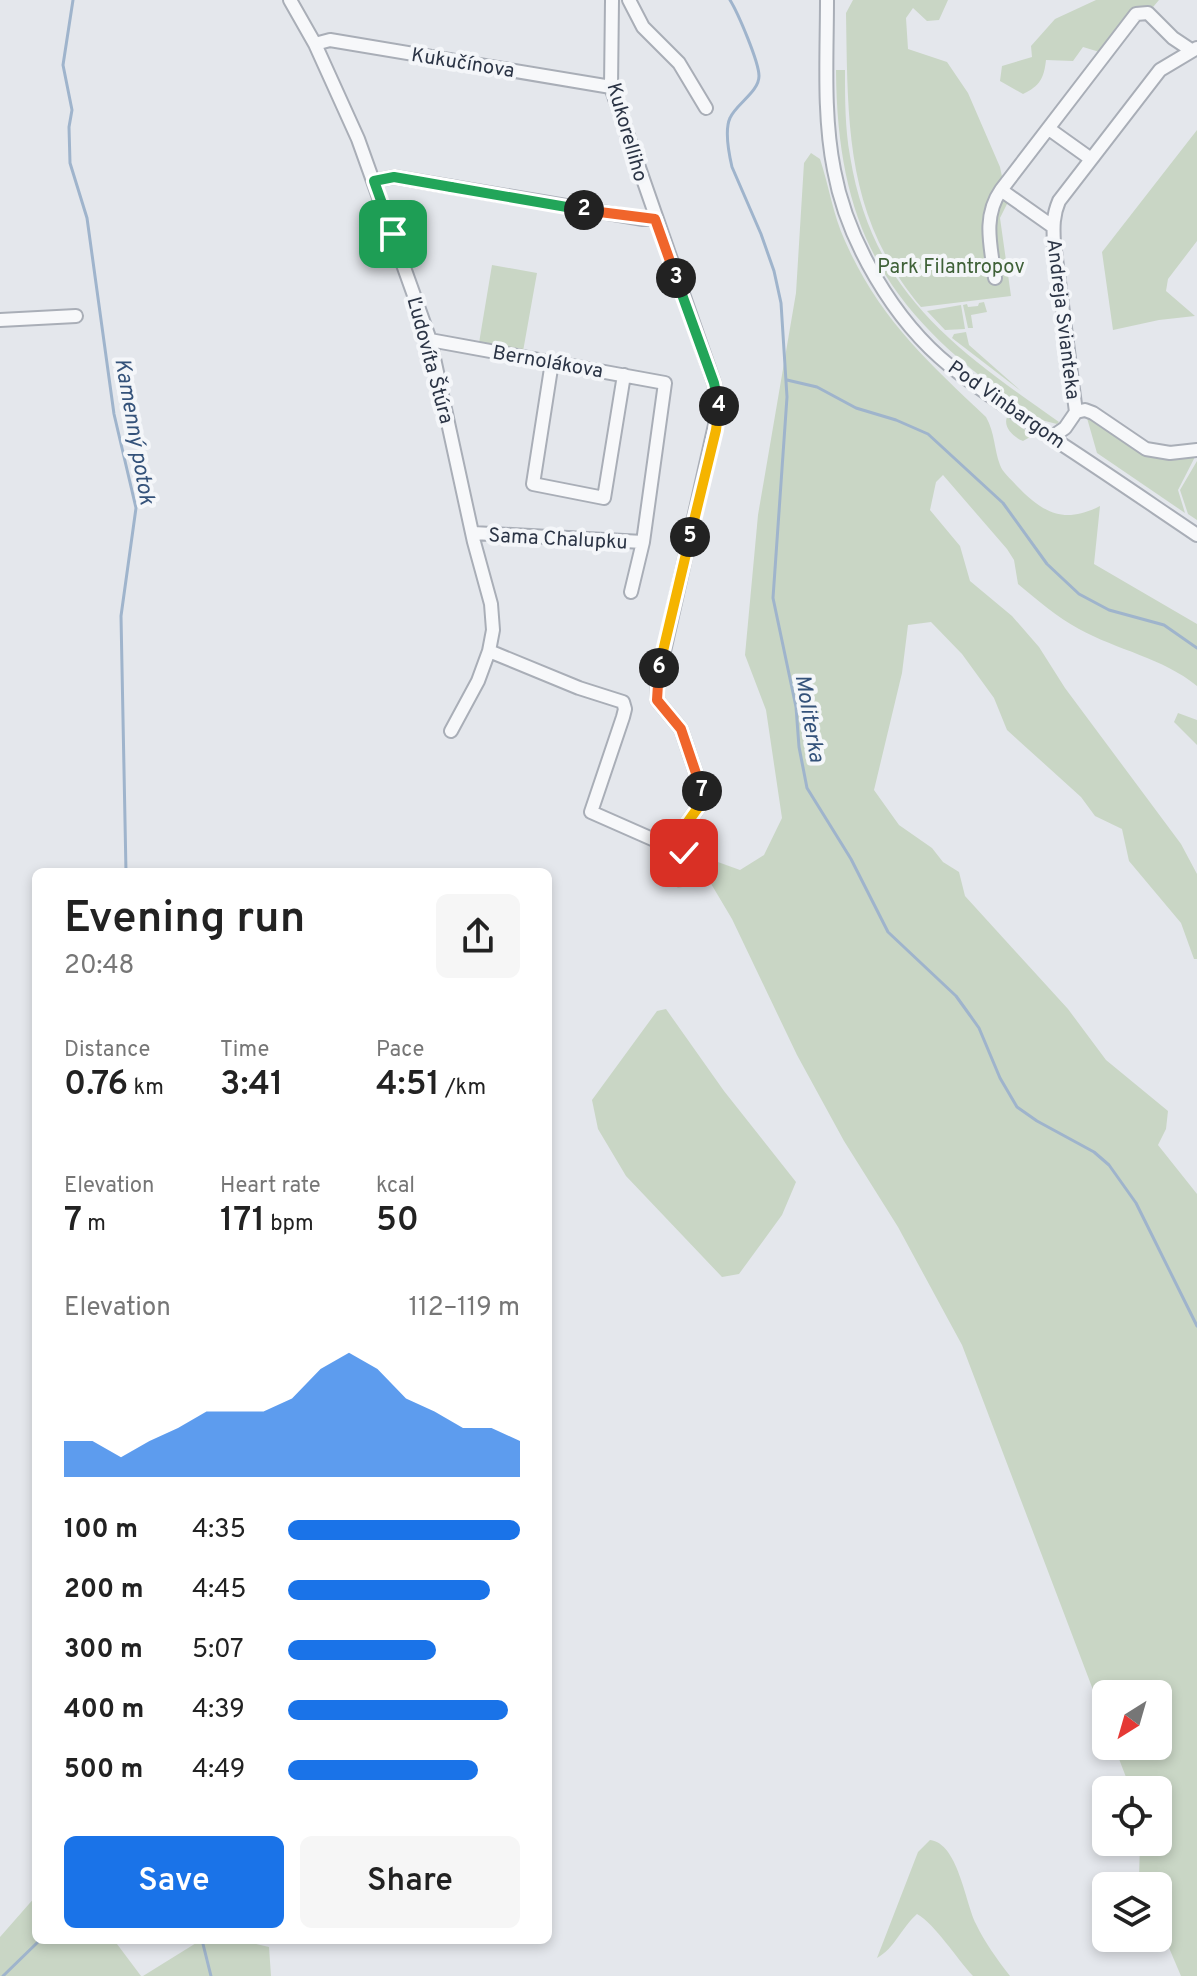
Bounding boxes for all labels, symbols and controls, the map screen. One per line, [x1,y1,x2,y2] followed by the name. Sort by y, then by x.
[409,43,516,85] street label: Kukučínova
[600,80,653,185] street label: Kukorelliho
[564,190,604,230] pin: 2
[577,196,591,223] text: 2
[359,200,427,268] pin
[371,212,415,256] icon: arrive
[1039,237,1085,401] street label: Andreja Svianteka
[877,255,1025,281] park label: Park Filantropov
[656,258,696,298] pin: 3
[669,264,683,291] text: 3
[400,294,460,427] street label: Ľudovíta Štúra
[490,340,605,385] street label: Bernolákova
[107,356,160,508] water label: Kamenný potok
[942,356,1070,456] street label: Pod Vinbargom
[699,386,739,426] pin: 4
[712,392,726,419] text: 4
[670,517,710,557] pin: 5
[488,523,628,557] street label: Sama Chalupku
[683,523,697,550] text: 5
[639,648,679,688] pin: 6
[652,654,666,681] text: 6
[788,672,830,765] water label: Moliterka
[682,771,722,811] pin: 7
[696,777,708,804] text: 7
[650,819,718,887] pin
[662,831,706,875] icon: check
[64,892,305,948] text: Evening run
[436,894,520,978] button: share
[64,950,135,983] text: 20:48
[64,1037,150,1064] text: Distance
[220,1037,269,1064] text: Time
[376,1037,424,1064] text: Pace
[64,1064,128,1107] text: 0.76
[220,1064,283,1107] text: 3:41
[376,1064,440,1107] text: 4:51
[128,1075,164,1102] text: km
[440,1075,486,1102] text: /km
[64,1173,154,1200] text: Elevation
[220,1173,321,1200] text: Heart rate
[376,1173,415,1200] text: kcal
[64,1200,82,1243] text: 7
[220,1200,265,1243] text: 171
[376,1200,419,1243] text: 50
[82,1211,106,1238] text: m
[265,1211,314,1238] text: bpm
[64,1292,171,1325] text: Elevation
[408,1292,520,1325] text: 112–119 m
[64,1514,138,1547] text: 100 m
[192,1514,246,1547] text: 4:35
[64,1574,143,1607] text: 200 m
[192,1574,246,1607] text: 4:45
[64,1634,143,1667] text: 300 m
[192,1634,243,1667] text: 5:07
[1092,1680,1172,1760] north arrow
[1092,1680,1172,1952] map controls
[64,1694,144,1727] text: 400 m
[192,1694,245,1727] text: 4:39
[64,1754,143,1787] text: 500 m
[192,1754,245,1787] text: 4:49
[1092,1776,1172,1856] button: locate
[64,1836,284,1928] button: Save
[300,1836,520,1928] button: Share
[1092,1872,1172,1952] button: layers

